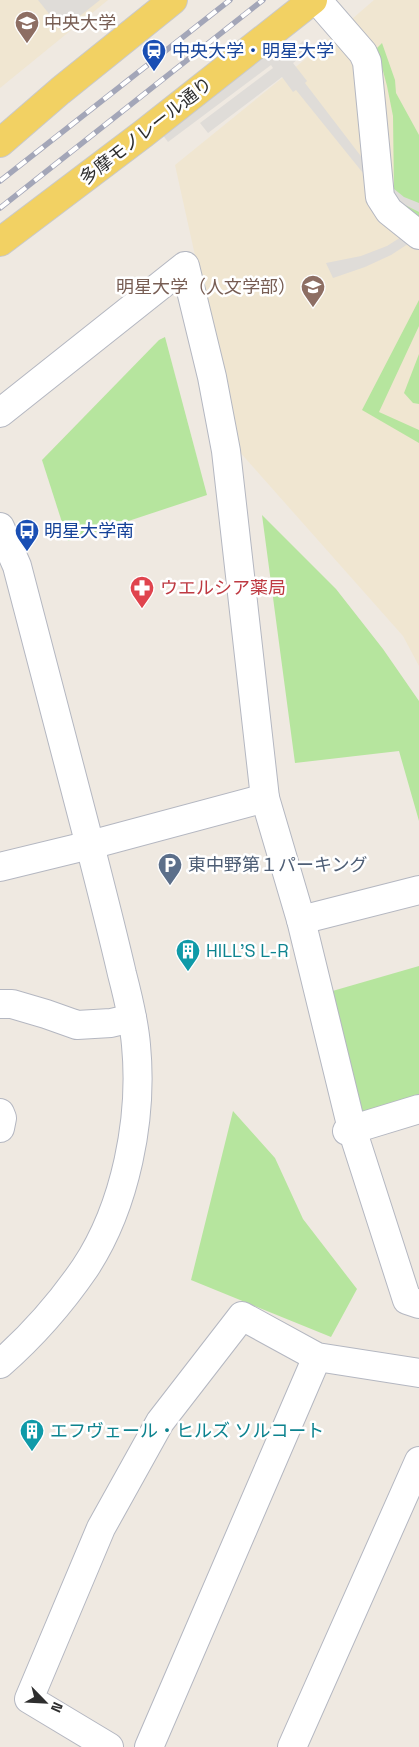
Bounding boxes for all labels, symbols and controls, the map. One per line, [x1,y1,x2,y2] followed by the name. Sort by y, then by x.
[14,10,40,44] school or university icon: 中央大学
[44,11,116,34] place label: 中央大学
[141,38,167,72] station icon: 中央大学・明星大学
[172,39,334,62] place label: 中央大学・明星大学
[75,72,217,190] street label: 多摩モノレール通り
[300,274,326,308] school or university icon: 明星大学（人文学部）
[116,275,296,298] place label: 明星大学（人文学部）
[14,518,40,552] bus stop icon: 明星大学南
[44,519,134,542] place label: 明星大学南
[129,575,155,609] pharmacy icon: ウエルシア薬局
[160,576,286,599] place label: ウエルシア薬局
[157,852,183,886] parking icon: 東中野第１パーキング
[188,853,367,876] place label: 東中野第１パーキング
[175,938,201,972] building icon: HILL'S L-R
[206,939,289,962] place label: HILL'S L-R
[19,1418,45,1452] building icon: エフヴェール・ヒルズ ソルコート
[50,1419,324,1442] place label: エフヴェール・ヒルズ ソルコート
[20,1677,70,1727] north arrow
[47,1699,67,1715] text: N

